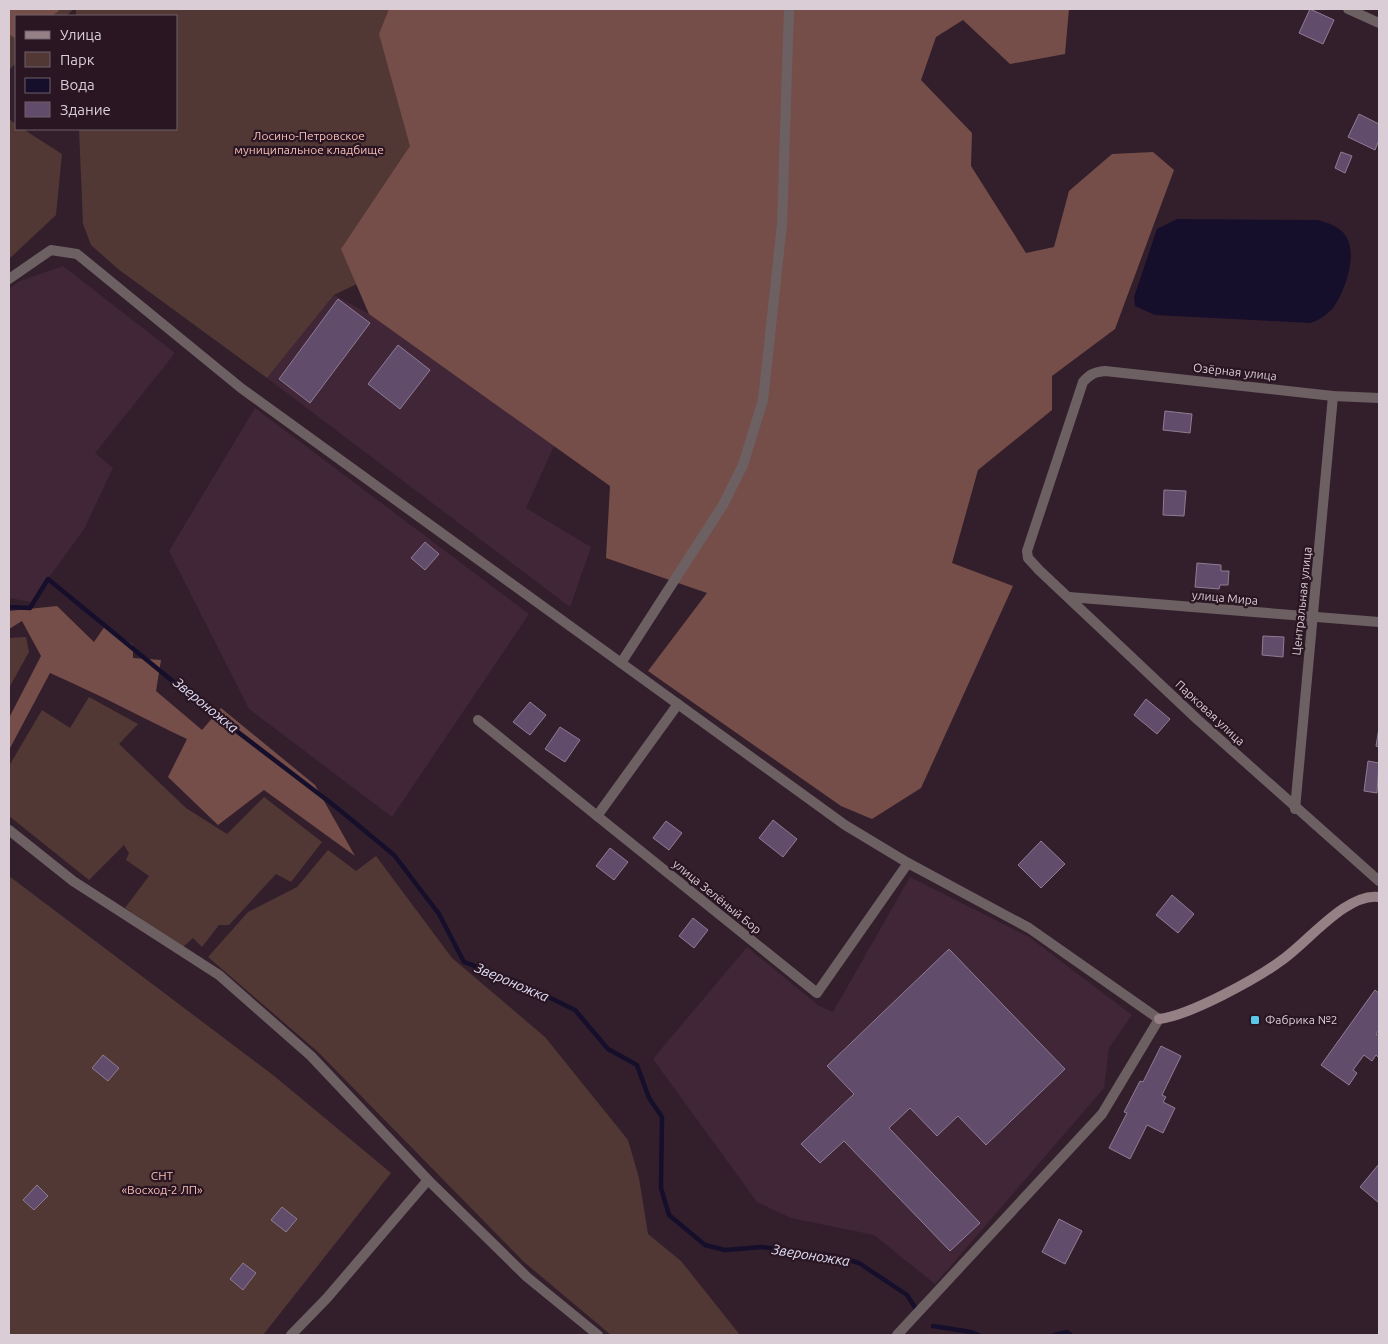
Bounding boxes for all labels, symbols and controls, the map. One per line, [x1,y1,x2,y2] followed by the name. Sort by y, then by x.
[15,15,178,130] legend
[60,26,102,43] text: Улица
[60,51,95,68] text: Парк
[60,76,95,93] text: Вода
[60,101,111,118] text: Здание
[234,129,384,156] park label: Лосино-Петровское муниципальное кладбище
[1193,361,1277,382] street label: Озёрная улица
[1289,546,1314,656] street label: Центральная улица
[1191,588,1259,607] street label: улица Мира
[170,673,242,736] water label: Звероножка
[1173,677,1247,748] street label: Парковая улица
[671,857,764,936] street label: улица Зелёный Бор
[472,959,552,1005] water label: Звероножка
[1265,1013,1338,1026] place label: Фабрика №2
[1249,1014,1261,1026] marker: Фабрика №2
[121,1169,203,1196] park label: СНТ «Восход-2 ЛП»
[770,1241,852,1269] water label: Звероножка

